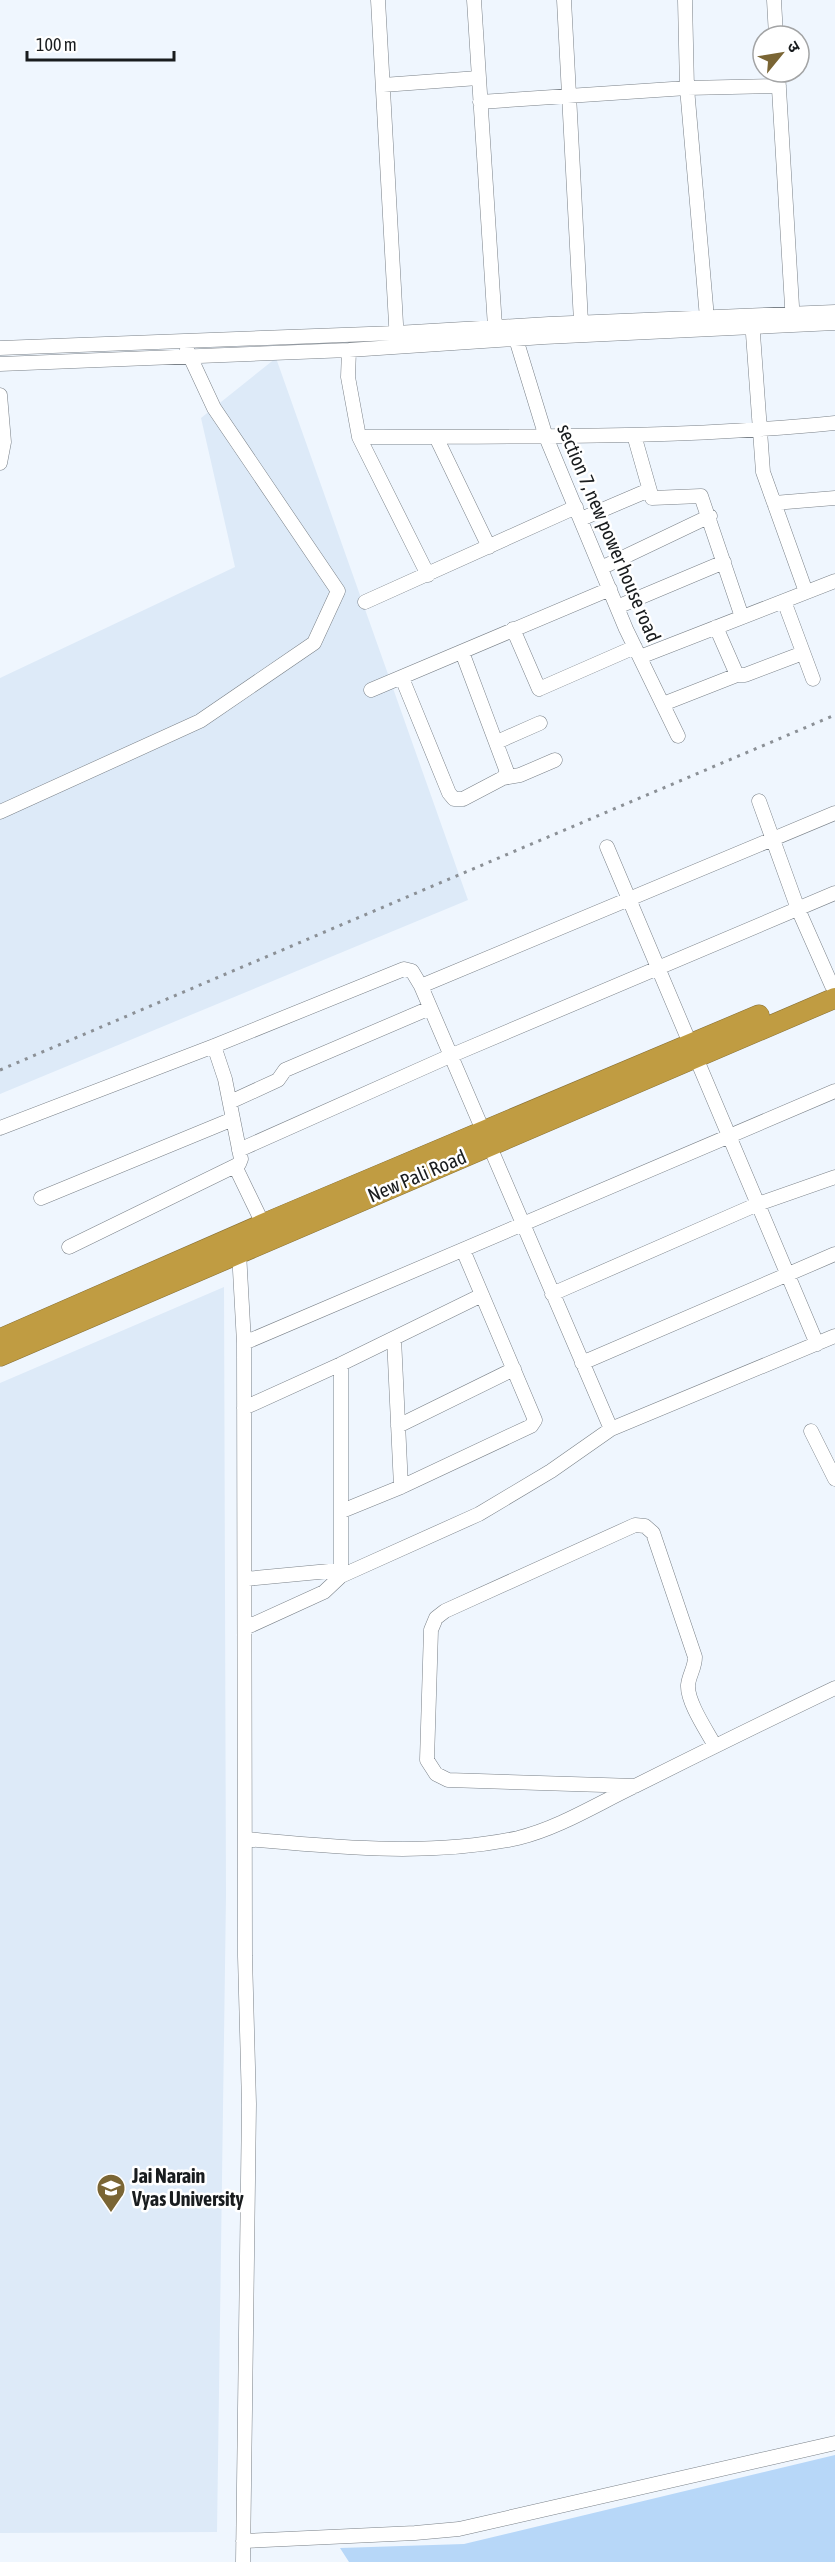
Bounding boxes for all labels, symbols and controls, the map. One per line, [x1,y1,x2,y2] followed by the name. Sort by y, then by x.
[27,24,174,62] scale bar
[751,24,811,84] north arrow
[36,34,77,55] text: 100 m
[784,38,804,56] text: उ
[553,420,666,645] street label: section 7, new power house road
[364,1144,470,1207] street label: New Pali Road
[131,2164,244,2210] place label: Jai Narain Vyas University
[95,2172,127,2214] school or university icon: Jai Narain Vyas University

